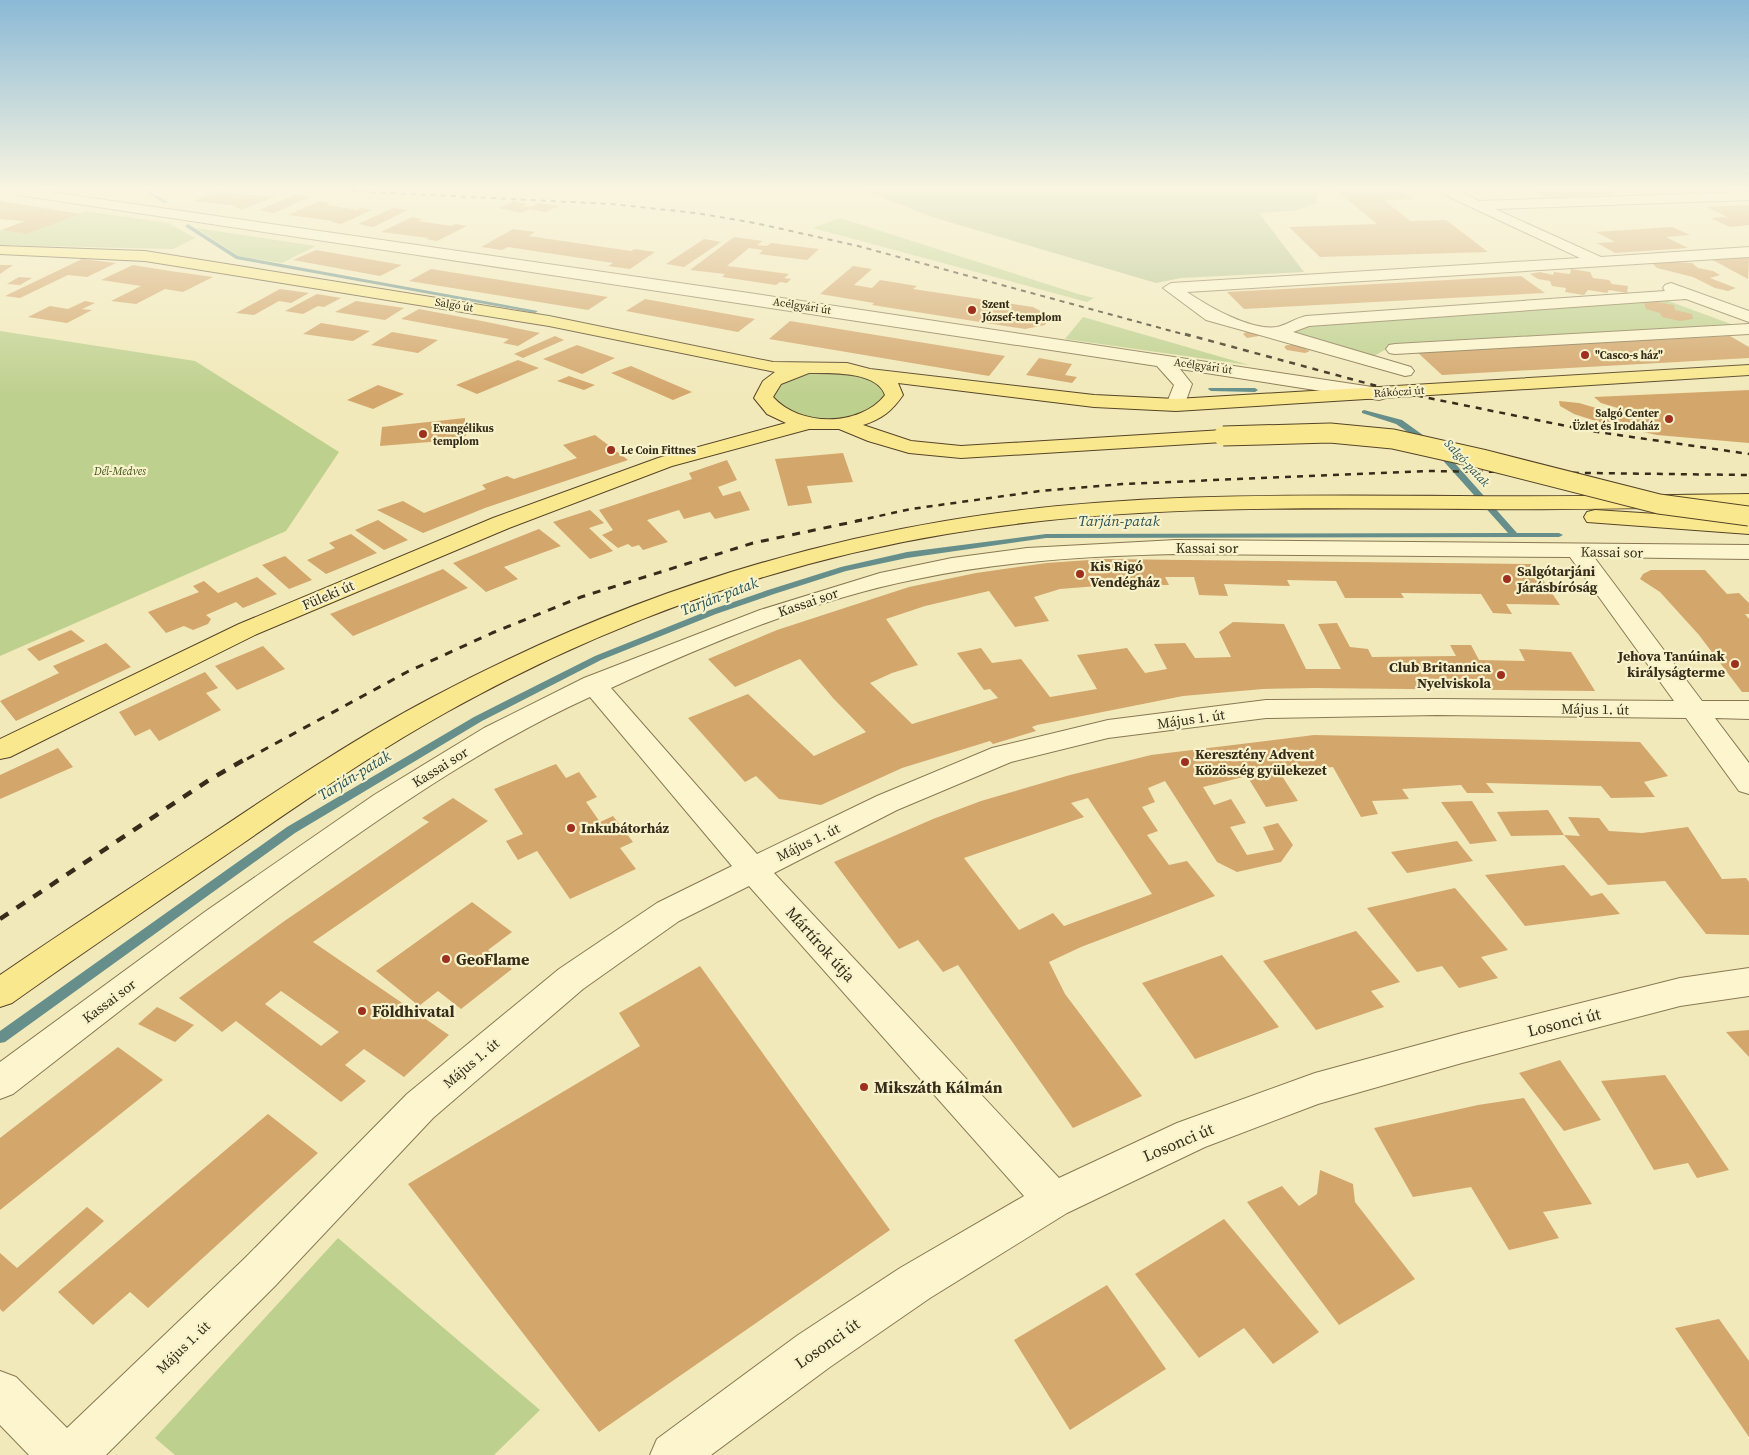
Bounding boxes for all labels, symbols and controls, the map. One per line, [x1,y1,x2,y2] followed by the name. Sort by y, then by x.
[772,294,832,318] street label: Acélgyári út
[434,295,475,315] street label: Salgó út
[981,297,1061,325] place label: Szent József-templom
[966,304,978,316] marker: Szent József-templom
[1595,348,1663,363] place label: "Casco-s ház"
[1579,349,1591,361] marker: "Casco-s ház"
[1173,355,1233,378] street label: Acélgyári út
[1373,383,1425,401] street label: Rákóczi út
[1572,406,1660,434] place label: Salgó Center Üzlet és Irodaház
[1663,413,1675,425] marker: Salgó Center Üzlet és Irodaház
[433,421,494,449] place label: Evangélikus templom
[417,428,429,440] marker: Evangélikus templom
[1441,436,1493,490] water label: Salgó-patak
[621,443,696,458] place label: Le Coin Fittnes
[605,444,617,456] marker: Le Coin Fittnes
[93,464,146,479] park label: Dél-Medves
[1078,510,1161,531] water label: Tarján-patak
[1176,538,1238,558] street label: Kassai sor
[1580,541,1644,563] street label: Kassai sor
[1090,556,1160,592] place label: Kis Rigó Vendégház
[1516,561,1598,597] place label: Salgótarjáni Járásbíróság
[1074,568,1086,580] marker: Kis Rigó Vendégház
[677,571,762,620] water label: Tarján-patak
[1501,573,1513,585] marker: Salgótarjáni Járásbíróság
[299,575,358,615] street label: Füleki út
[775,582,841,622] street label: Kassai sor
[1617,646,1726,682] place label: Jehova Tanúinak királyságterme
[1389,657,1492,693] place label: Club Britannica Nyelviskola
[1729,658,1741,670] marker: Jehova Tanúinak királyságterme
[1495,669,1507,681] marker: Club Britannica Nyelviskola
[1561,698,1630,720] street label: Május 1. út
[1156,704,1227,734] street label: Május 1. út
[408,742,472,792] street label: Kassai sor
[1195,744,1328,780] place label: Keresztény Advent Közösség gyülekezet
[314,745,395,805] water label: Tarján-patak
[1179,756,1191,768] marker: Keresztény Advent Közösség gyülekezet
[581,818,670,838] place label: Inkubátorház
[773,818,843,866] street label: Május 1. út
[565,822,577,834] marker: Inkubátorház
[781,902,861,987] street label: Mártírok útja
[456,948,529,970] place label: GeoFlame
[440,953,452,965] marker: GeoFlame
[78,974,140,1028] street label: Kassai sor
[372,1000,455,1022] place label: Földhivatal
[1525,1002,1604,1042] street label: Losonci út
[356,1005,368,1017] marker: Földhivatal
[439,1033,504,1093] street label: Május 1. út
[874,1076,1003,1098] place label: Mikszáth Kálmán
[858,1081,870,1093] marker: Mikszáth Kálmán
[1139,1117,1217,1167] street label: Losonci út
[790,1312,865,1373] street label: Losonci út
[152,1316,215,1378] street label: Május 1. út

